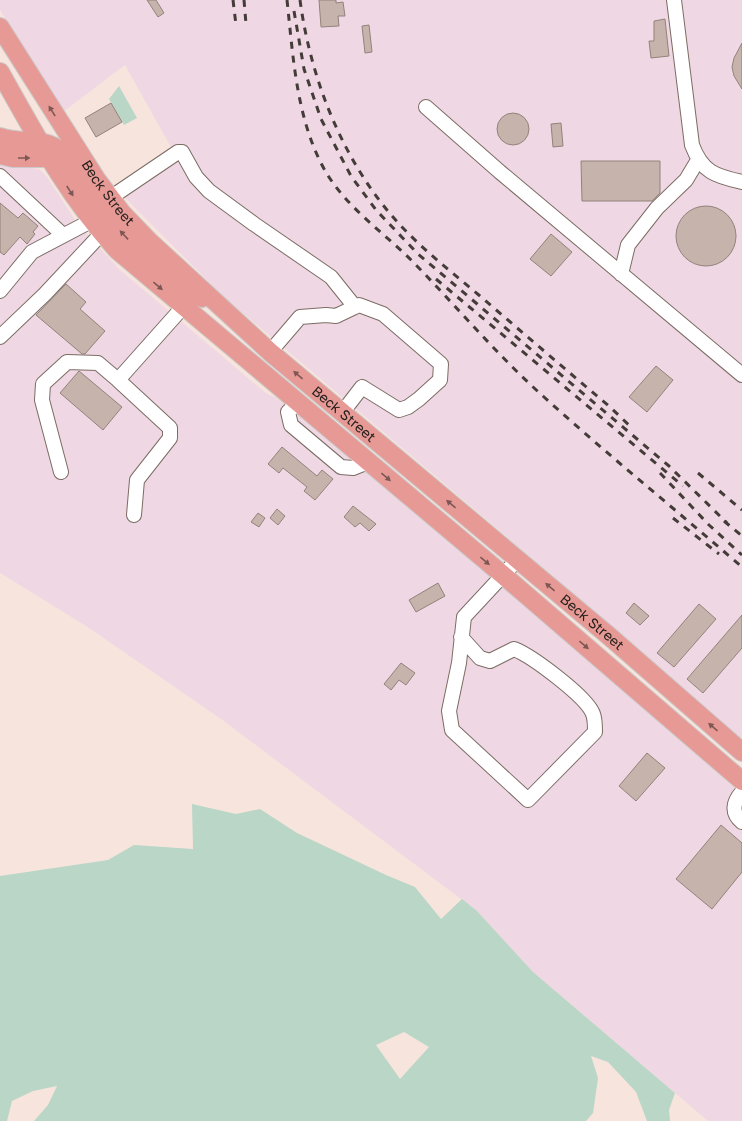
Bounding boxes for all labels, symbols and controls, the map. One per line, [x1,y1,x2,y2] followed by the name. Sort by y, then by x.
[49,105,56,117] one-way arrow
[18,155,31,161] one-way arrow
[78,156,139,229] street label: Beck Street
[66,186,74,196] one-way arrow
[119,230,128,240] one-way arrow
[153,281,163,290] one-way arrow
[292,370,303,379] one-way arrow
[309,382,380,445] street label: Beck Street
[380,472,391,481] one-way arrow
[445,499,456,508] one-way arrow
[480,556,491,565] one-way arrow
[545,583,556,592] one-way arrow
[557,590,628,653] street label: Beck Street
[579,640,590,649] one-way arrow
[707,722,718,731] one-way arrow

